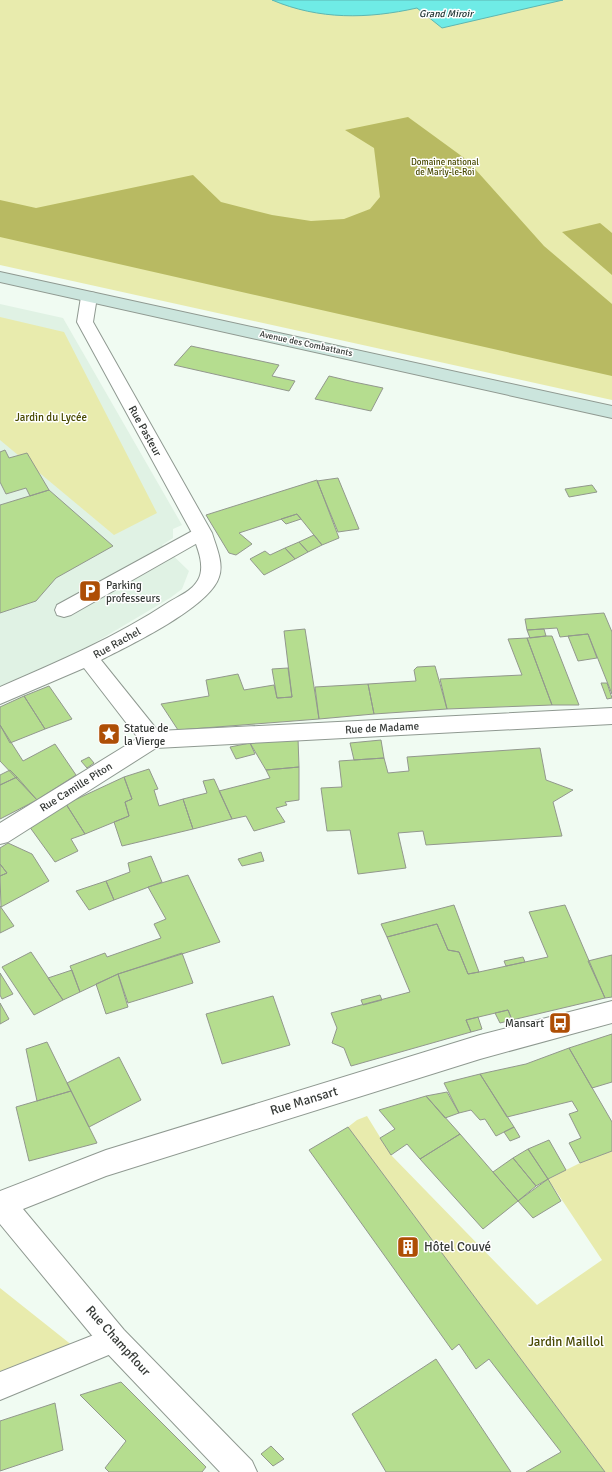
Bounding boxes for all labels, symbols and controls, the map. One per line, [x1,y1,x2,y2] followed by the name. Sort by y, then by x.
[419,8,474,20] water label: Grand Miroir
[411,157,479,178] park label: Domaine national de Marly-le-Roi
[259,329,353,359] street label: Avenue des Combattants
[126,403,164,459] street label: Rue Pasteur
[15,411,87,424] park label: Jardin du Lycée
[77,578,103,604] parking icon: Parking professeurs
[106,579,161,605] place label: Parking professeurs
[91,625,143,661] street label: Rue Rachel
[345,720,419,736] street label: Rue de Madame
[96,721,122,747] place icon: Statue de la Vierge
[124,722,169,748] place label: Statue de la Vierge
[37,760,115,814] street label: Rue Camille Piton
[547,1010,573,1036] bus stop icon: Mansart
[505,1017,544,1030] place label: Mansart
[268,1083,340,1119] street label: Rue Mansart
[395,1234,421,1260] building icon: Hôtel Couvé
[424,1239,491,1255] place label: Hôtel Couvé
[82,1302,154,1380] street label: Rue Champflour
[528,1334,604,1350] park label: Jardin Maillol

